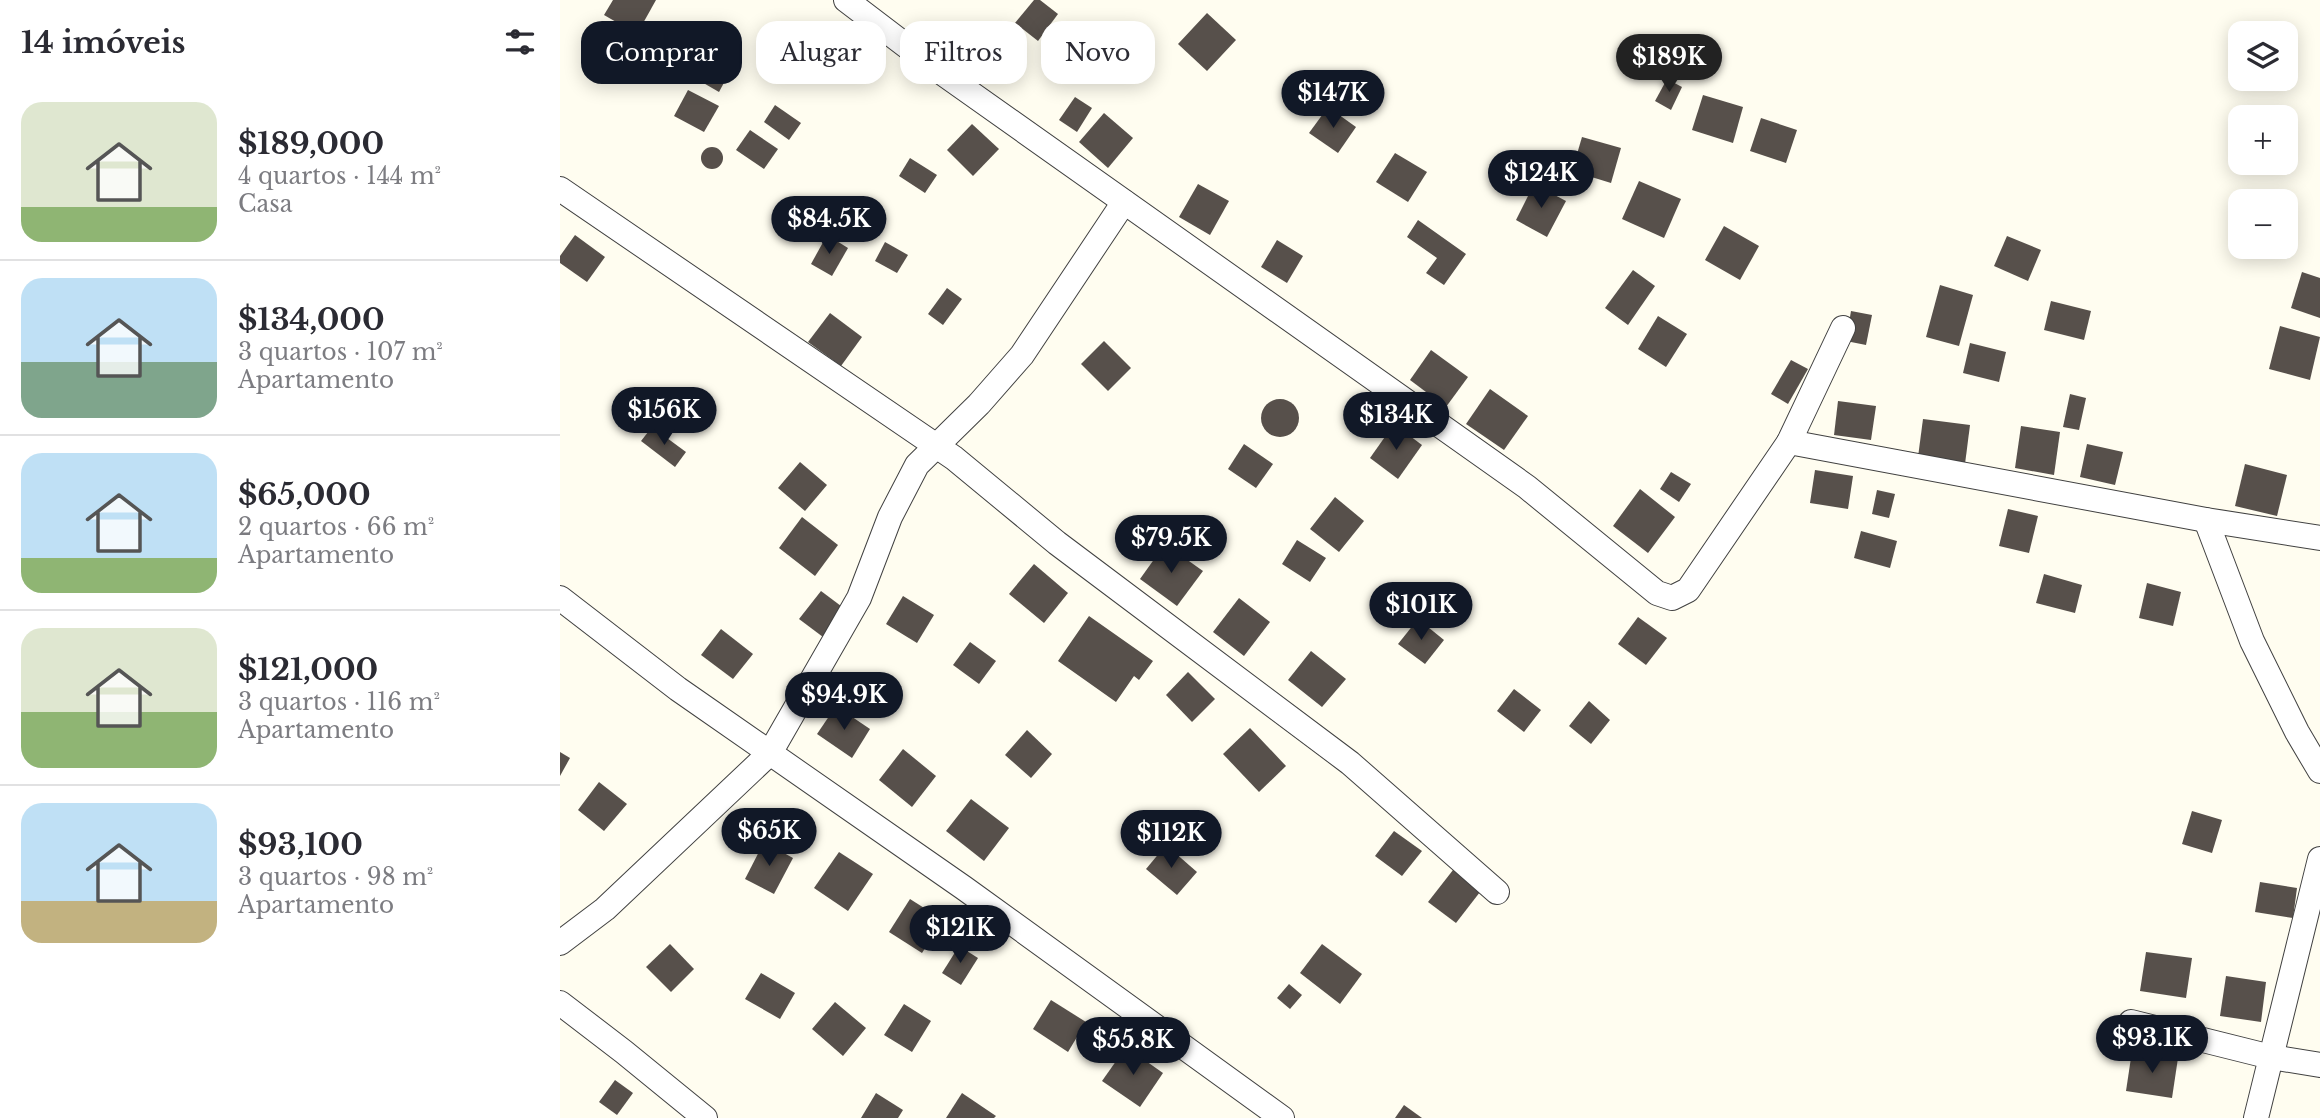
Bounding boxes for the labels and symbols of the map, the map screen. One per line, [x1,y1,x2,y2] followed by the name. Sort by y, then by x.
[1620,34,1718,94] pin: $189K
[1284,71,1382,130] pin: $147K
[1492,150,1590,210] pin: $124K
[772,196,886,256] pin: $84.5K
[615,388,713,447] pin: $156K
[1347,392,1445,452] pin: $134K
[1114,516,1228,575] pin: $79.5K
[1372,582,1470,642] pin: $101K
[787,672,901,732] pin: $94.9K
[728,808,810,868] pin: $65K
[1122,810,1220,870] pin: $112K
[911,906,1009,965] pin: $121K
[2095,1016,2209,1075] pin: $93.1K
[1076,1018,1190,1077] pin: $55.8K

